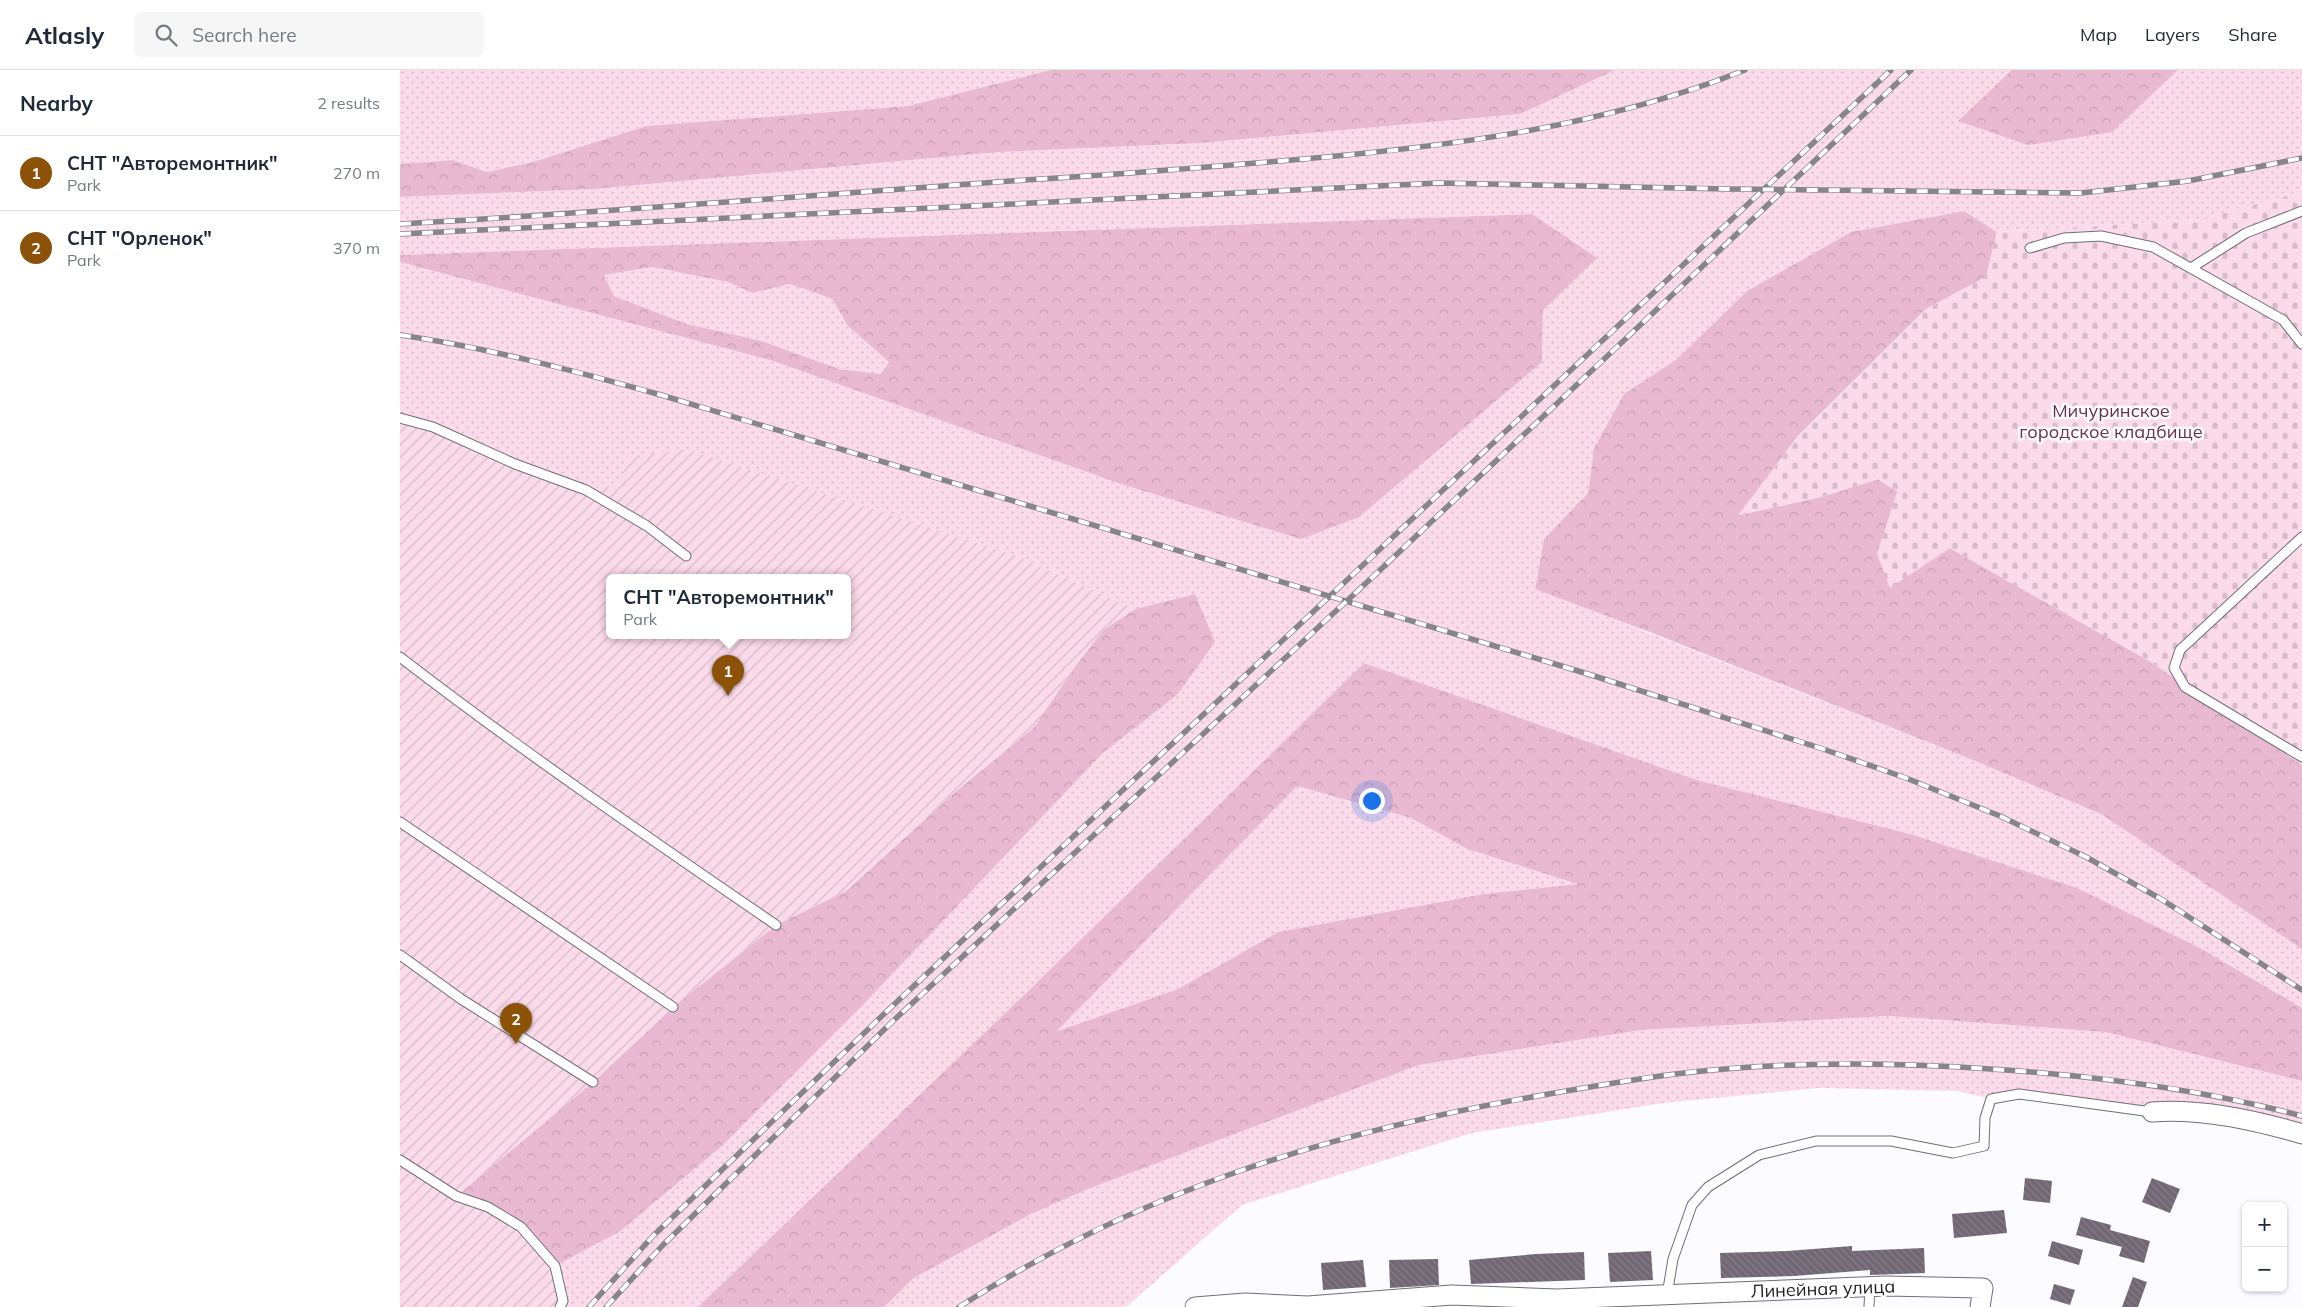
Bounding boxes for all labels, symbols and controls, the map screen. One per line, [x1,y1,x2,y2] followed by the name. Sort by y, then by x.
[134,12,484,57] search box
[25,20,104,50] text: Atlasly
[152,21,180,49] icon: search
[192,23,297,47] text: Search here
[2080,23,2117,46] text: Map
[2145,23,2200,46] text: Layers
[2228,23,2277,46] text: Share
[20,90,93,116] text: Nearby
[317,93,380,113] text: 2 results
[67,151,277,175] text: СНТ "Авторемонтник"
[31,163,41,183] text: 1
[333,163,380,183] text: 270 m
[67,175,101,195] text: Park
[67,226,212,250] text: СНТ "Орленок"
[31,238,41,258] text: 2
[333,238,380,258] text: 370 m
[67,250,101,270] text: Park
[2019,399,2203,443] park label: Мичуринское городское кладбище
[606,574,851,639] popup
[623,585,834,609] text: СНТ "Авторемонтник"
[623,609,657,629] text: Park
[712,655,744,696] pin: 1
[1359,788,1385,814] your location
[500,1003,532,1044] pin: 2
[2242,1202,2287,1292] map controls
[2242,1202,2287,1247] button: +
[2242,1247,2287,1292] button: −
[1750,1274,1896,1303] street label: Линейная улица

